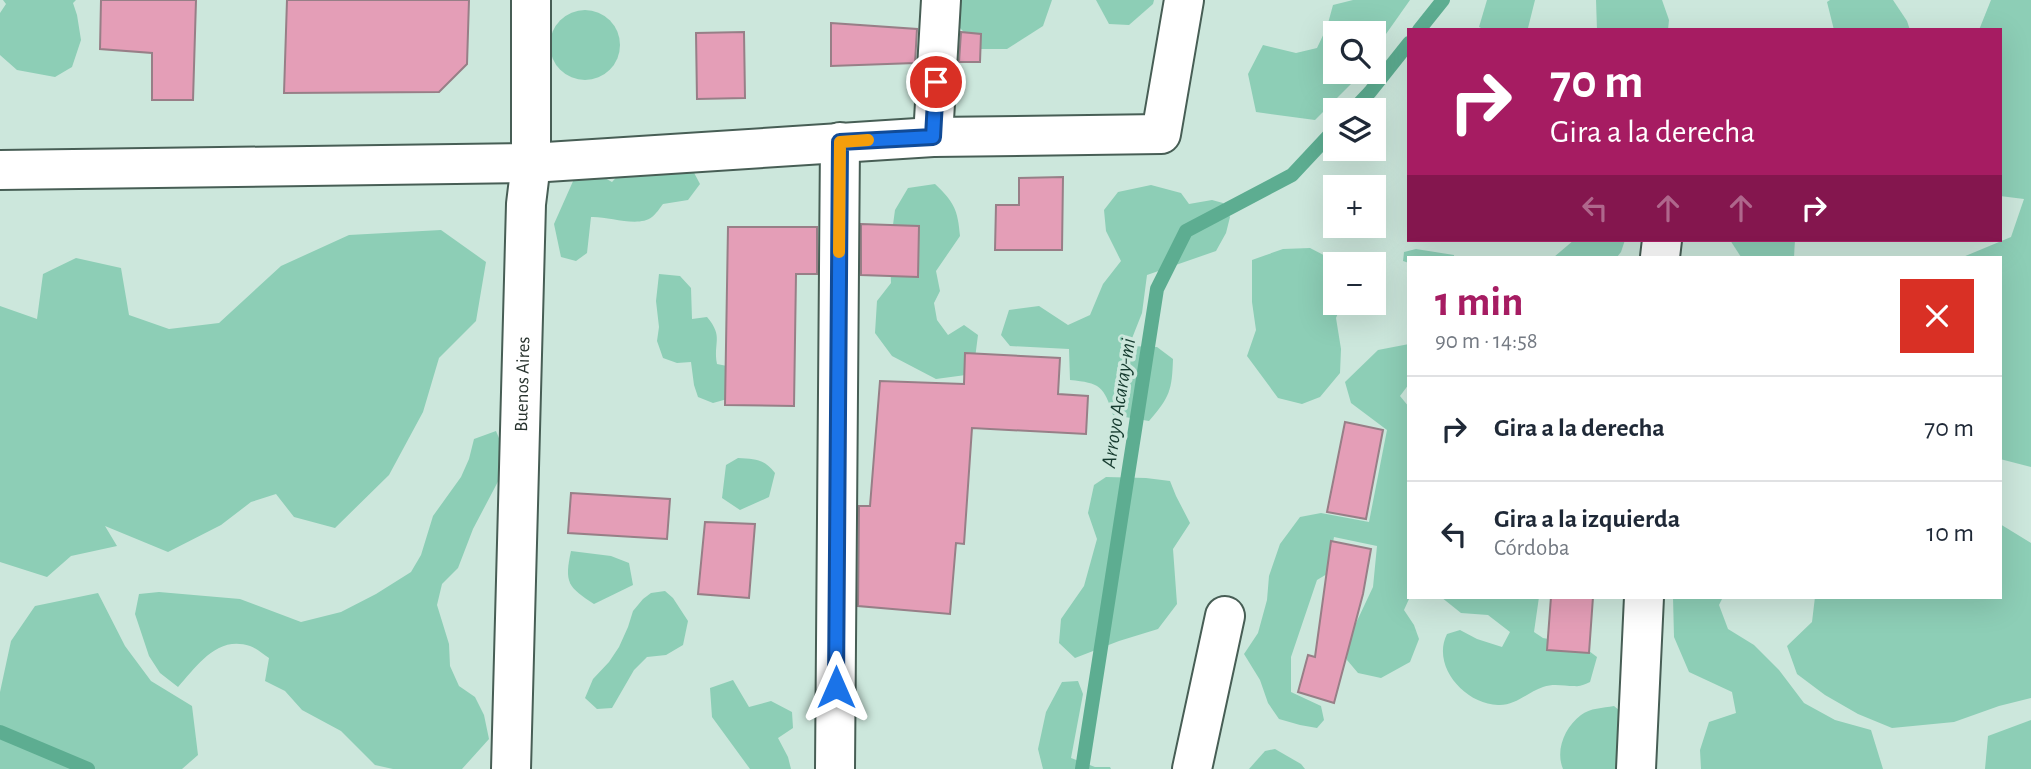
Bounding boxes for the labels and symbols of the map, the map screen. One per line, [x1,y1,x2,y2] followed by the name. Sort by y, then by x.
[906,52,966,112] pin
[512,336,533,432] street label: Buenos Aires
[1098,336,1139,470] water label: Arroyo Acaray-mi
[799,650,873,724] position arrow

